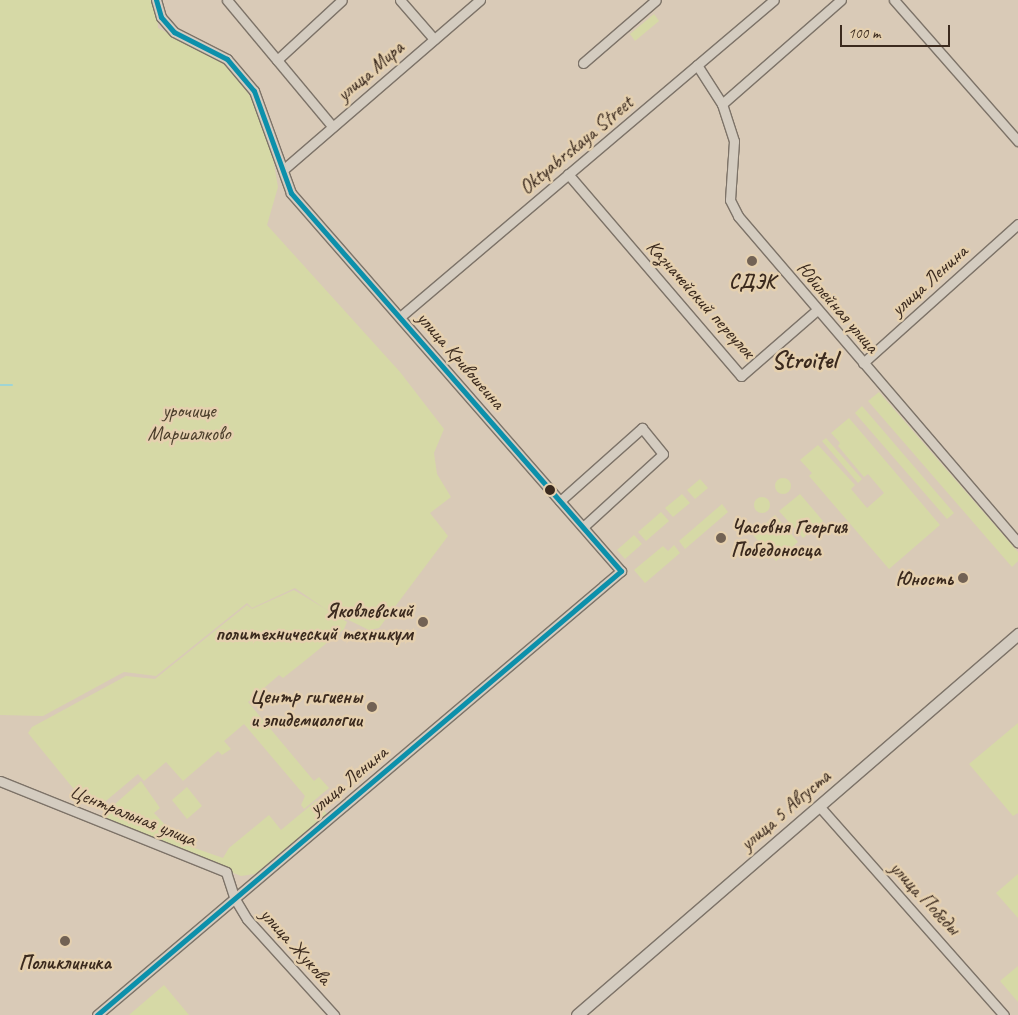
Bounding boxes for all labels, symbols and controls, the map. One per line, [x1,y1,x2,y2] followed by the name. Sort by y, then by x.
[843,15,953,47] scale bar
[848,24,880,43] text: 100 m
[332,36,408,106] street label: улица Мира
[514,90,638,200] street label: Oktyabrskaya Street
[642,235,760,363] street label: Казначейский переулок
[886,239,972,321] street label: улица Ленина
[746,255,758,267] marker: СДЭК
[791,255,885,359] street label: Юбилейная улица
[729,269,775,293] place label: СДЭК
[412,306,510,414] street label: улица Кривошеина
[771,345,837,375] district label: Stroitel
[147,399,231,446] park label: урочище Маршалково
[545,485,555,495] unlabelled marker
[731,514,847,561] place label: Часовня Георгия Победоносца
[715,532,727,544] marker: Часовня Георгия Победоносца
[896,566,953,590] place label: Юность
[957,572,969,584] marker: Юность
[215,598,413,645] place label: Яковлевский политехнический техникум
[417,616,429,628] marker: Яковлевский политехнический техникум
[249,684,362,731] place label: Центр гигиены и эпидемиологии
[366,701,378,713] marker: Центр гигиены и эпидемиологии
[304,740,392,820] street label: улица Ленина
[735,764,835,856] street label: улица 5 Августа
[66,779,200,851] street label: Центральная улица
[885,856,965,940] street label: улица Победы
[255,903,337,989] street label: улица Жукова
[58,934,72,948] marker: Поликлиника
[19,950,111,974] place label: Поликлиника

